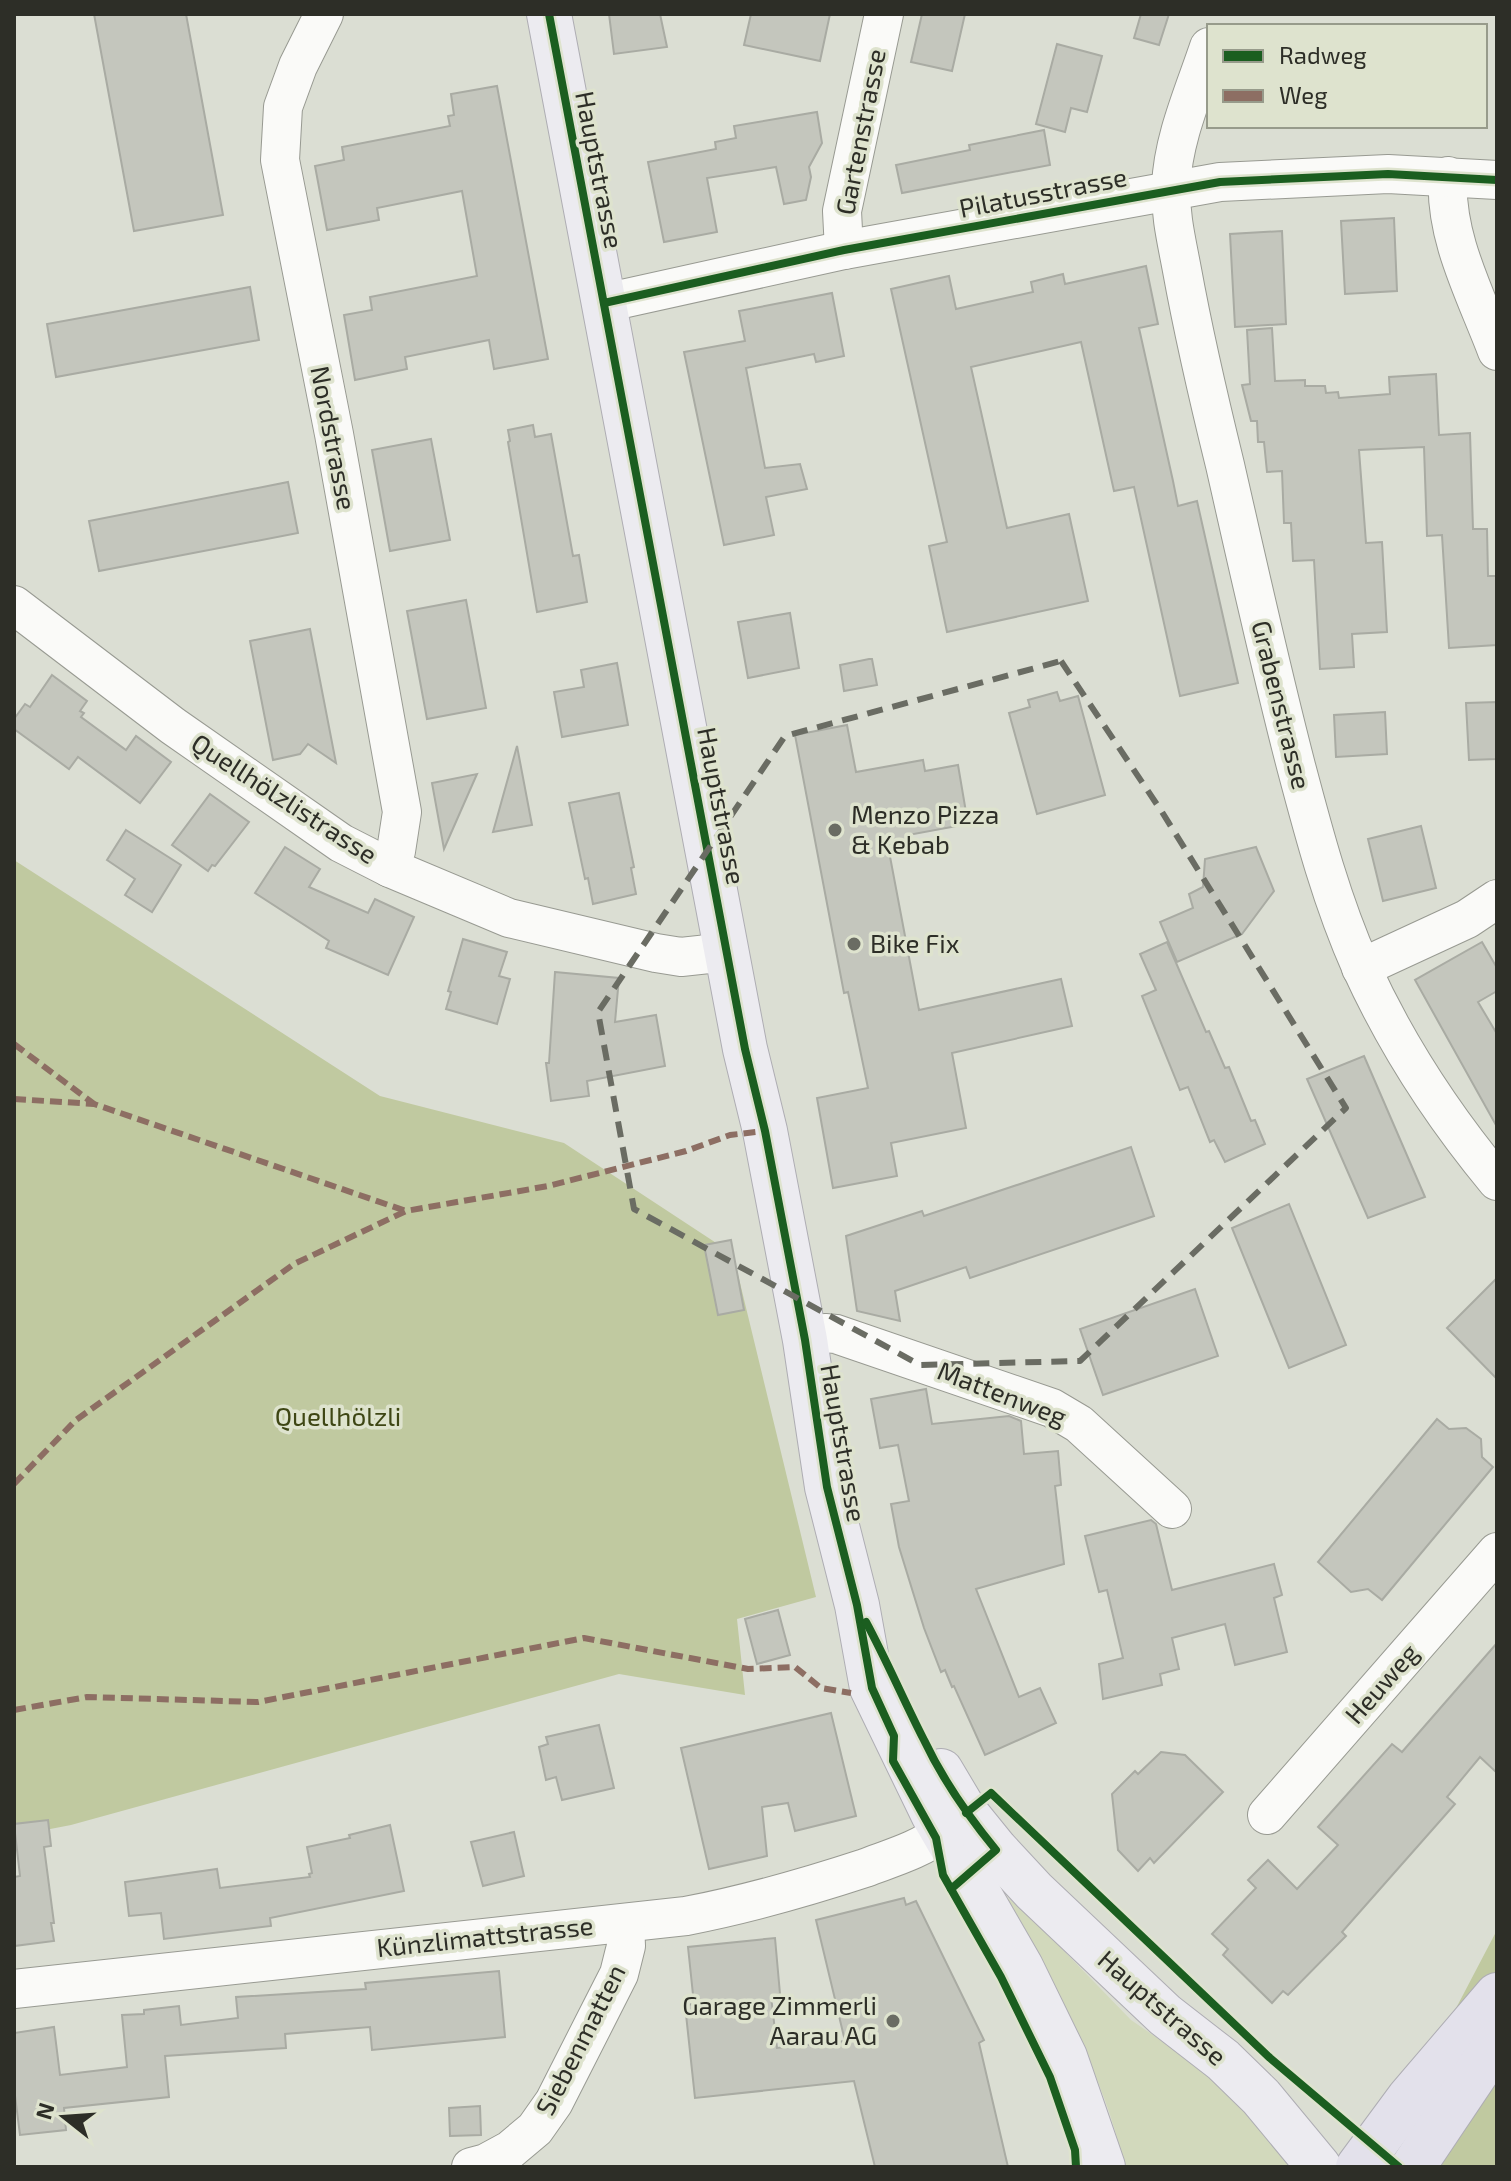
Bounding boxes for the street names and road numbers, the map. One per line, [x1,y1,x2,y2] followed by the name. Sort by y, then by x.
[828,46,891,217] street label: Gartenstrasse
[570,88,631,251] street label: Hauptstrasse
[956,160,1129,223] street label: Pilatusstrasse
[305,363,364,513] street label: Nordstrasse
[1246,617,1318,792] street label: Grabenstrasse
[692,724,753,887] street label: Hauptstrasse
[186,726,383,869] street label: Quellhölzlistrasse
[934,1354,1071,1431] street label: Mattenweg
[815,1361,874,1524] street label: Hauptstrasse
[1338,1637,1424,1729] street label: Heuweg
[375,1909,595,1962] street label: Künzlimattstrasse
[1093,1943,1233,2071] street label: Hauptstrasse
[528,1959,631,2120] street label: Siebenmatten

